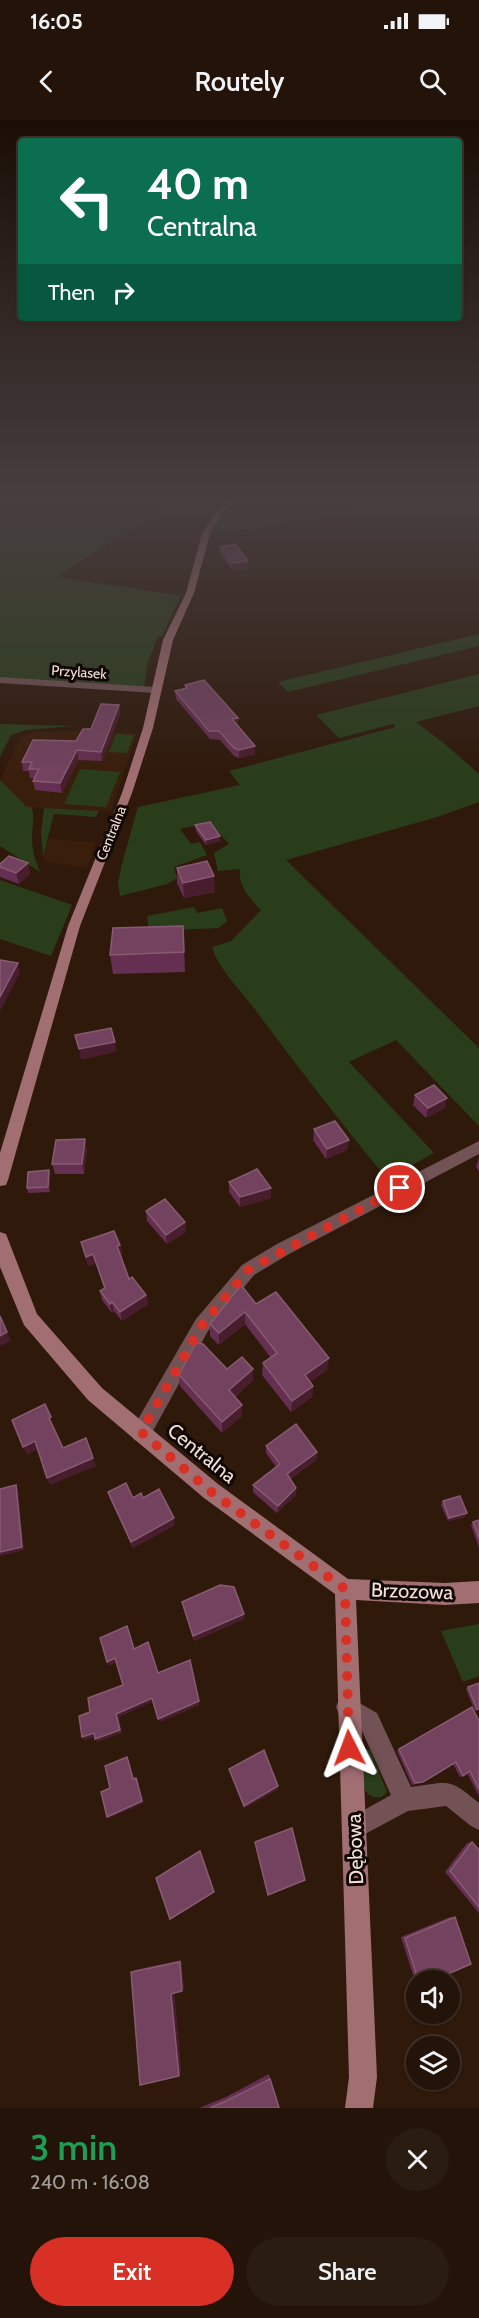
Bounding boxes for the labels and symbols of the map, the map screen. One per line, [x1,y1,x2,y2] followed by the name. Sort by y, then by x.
[51,661,108,683] street label: Przylasek
[92,803,130,863] street label: Centralna
[374,1162,425,1213] pin
[163,1418,241,1488] street label: Centralna
[370,1578,454,1604] street label: Brzozowa
[317,1716,381,1780] position arrow
[342,1813,368,1885] street label: Dębowa

